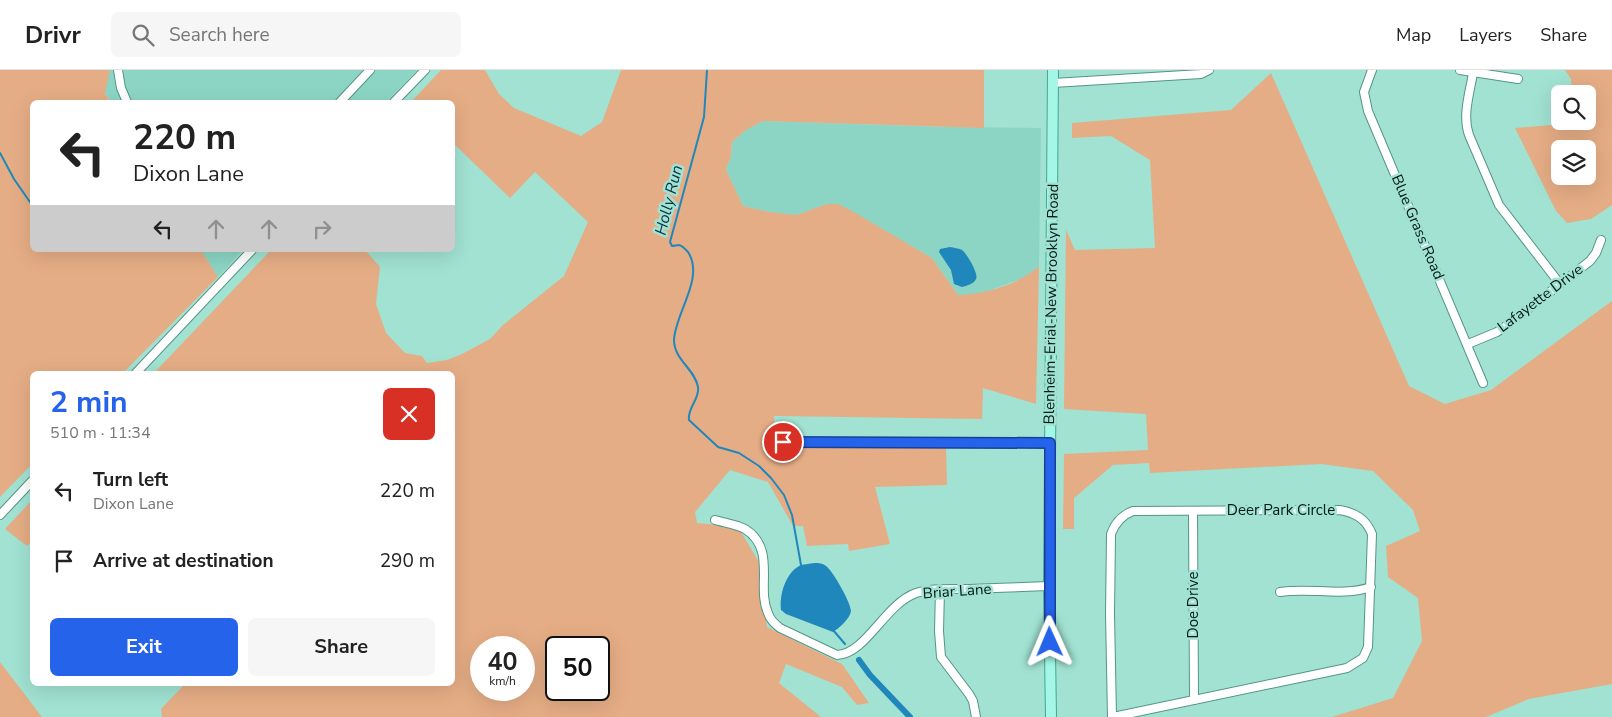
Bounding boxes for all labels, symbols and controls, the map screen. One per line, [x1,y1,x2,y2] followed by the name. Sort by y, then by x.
[111,12,461,57] search box
[25,19,81,51] text: Drivr
[129,21,157,49] icon: search
[169,22,270,48] text: Search here
[1396,23,1431,47] text: Map
[1459,23,1512,47] text: Layers
[1540,23,1587,47] text: Share
[1551,85,1596,185] map controls
[1551,85,1596,130] button: search
[133,114,236,161] text: 220 m
[50,120,115,185] icon: left
[1551,140,1596,185] button: layers
[133,159,244,189] text: Dixon Lane
[650,163,688,238] water label: Holly Run
[1387,171,1449,283] street label: Blue Grass Road
[1039,183,1063,425] street label: Blenheim-Erial-New Brooklyn Road
[149,215,177,243] icon: left
[202,215,230,243] icon: ahead
[255,215,283,243] icon: ahead
[308,215,336,243] icon: right
[1493,259,1587,337] street label: Lafayette Drive
[50,382,128,423] text: 2 min
[383,388,435,440] button: close
[762,421,804,463] pin
[50,422,151,444] text: 510 m · 11:34
[769,428,797,456] icon: arrive
[93,467,168,493] text: Turn left
[50,477,78,505] icon: left
[380,478,435,504] text: 220 m
[93,493,174,515] text: Dixon Lane
[1227,500,1335,520] street label: Deer Park Circle
[50,547,78,575] icon: arrive
[93,548,274,574] text: Arrive at destination
[380,548,435,574] text: 290 m
[1183,572,1203,638] street label: Doe Drive
[922,579,992,603] street label: Briar Lane
[1023,615,1075,667] position arrow
[50,618,238,676] button: Exit
[248,618,435,676] button: Share
[545,636,610,701] speed limit sign: 50
[487,645,518,679] text: 40
[489,673,516,689] text: km/h

